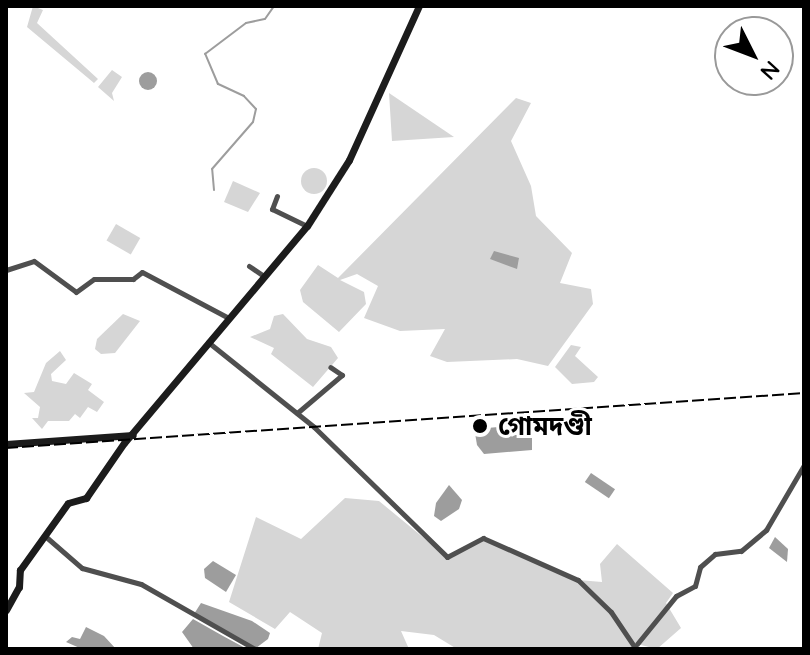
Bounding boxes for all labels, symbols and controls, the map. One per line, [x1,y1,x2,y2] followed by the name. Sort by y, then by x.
[714,16,794,96] north arrow
[755,55,786,86] text: N
[498,410,592,442] place label: গোমদণ্ডী
[469,415,491,437] marker: গোমদণ্ডী

